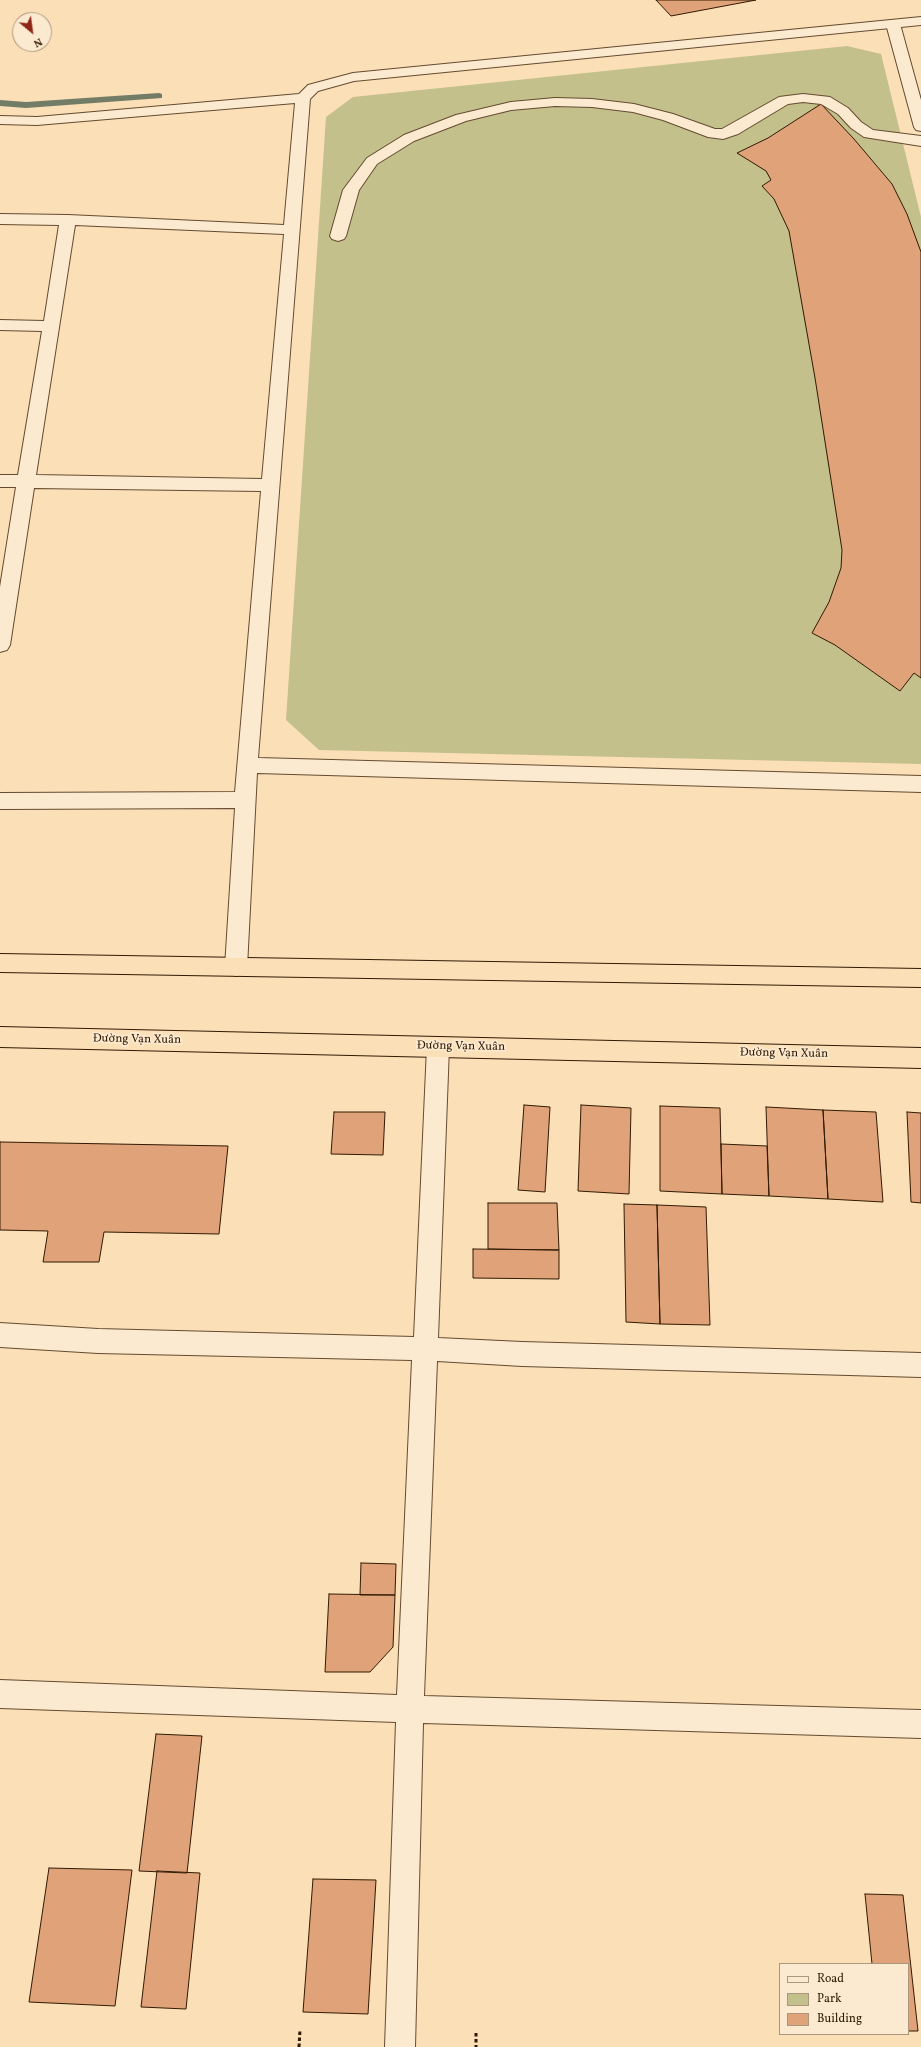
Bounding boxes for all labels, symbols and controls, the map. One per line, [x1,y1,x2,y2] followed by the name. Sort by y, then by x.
[12,12,52,52] north arrow
[30,34,45,51] text: N
[93,1032,181,1048] street label: Đường Vạn Xuân
[417,1039,505,1055] street label: Đường Vạn Xuân
[740,1046,828,1062] street label: Đường Vạn Xuân
[779,1963,909,2035] legend
[817,1971,844,1987] text: Road
[817,1991,842,2007] text: Park
[817,2011,862,2027] text: Building

